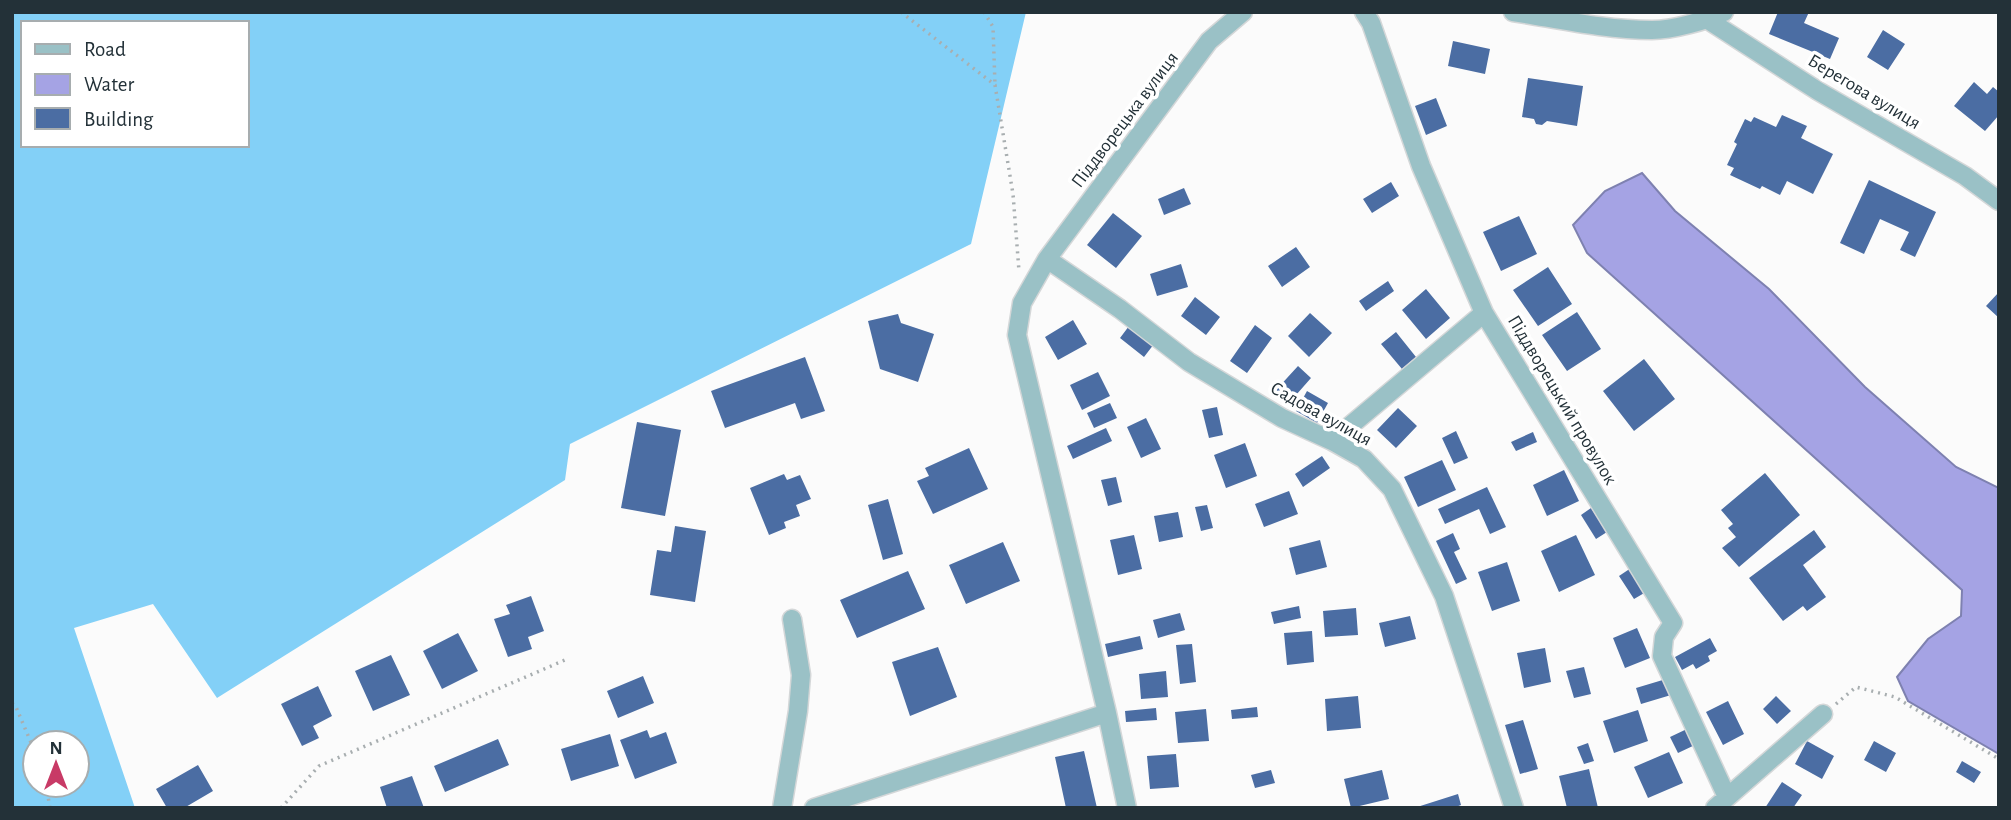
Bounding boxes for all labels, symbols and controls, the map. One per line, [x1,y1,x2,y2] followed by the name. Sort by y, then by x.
[21,21,248,147] legend
[84,39,126,60] text: Road
[1068,49,1182,191] street label: Піддворецька вулиця
[1804,51,1924,133] street label: Берегова вулиця
[84,74,134,95] text: Water
[84,109,154,130] text: Building
[1504,312,1620,488] street label: Піддворецький провулок
[1267,378,1375,450] street label: Садова вулиця
[21,729,91,799] north arrow
[49,739,63,758] text: N

